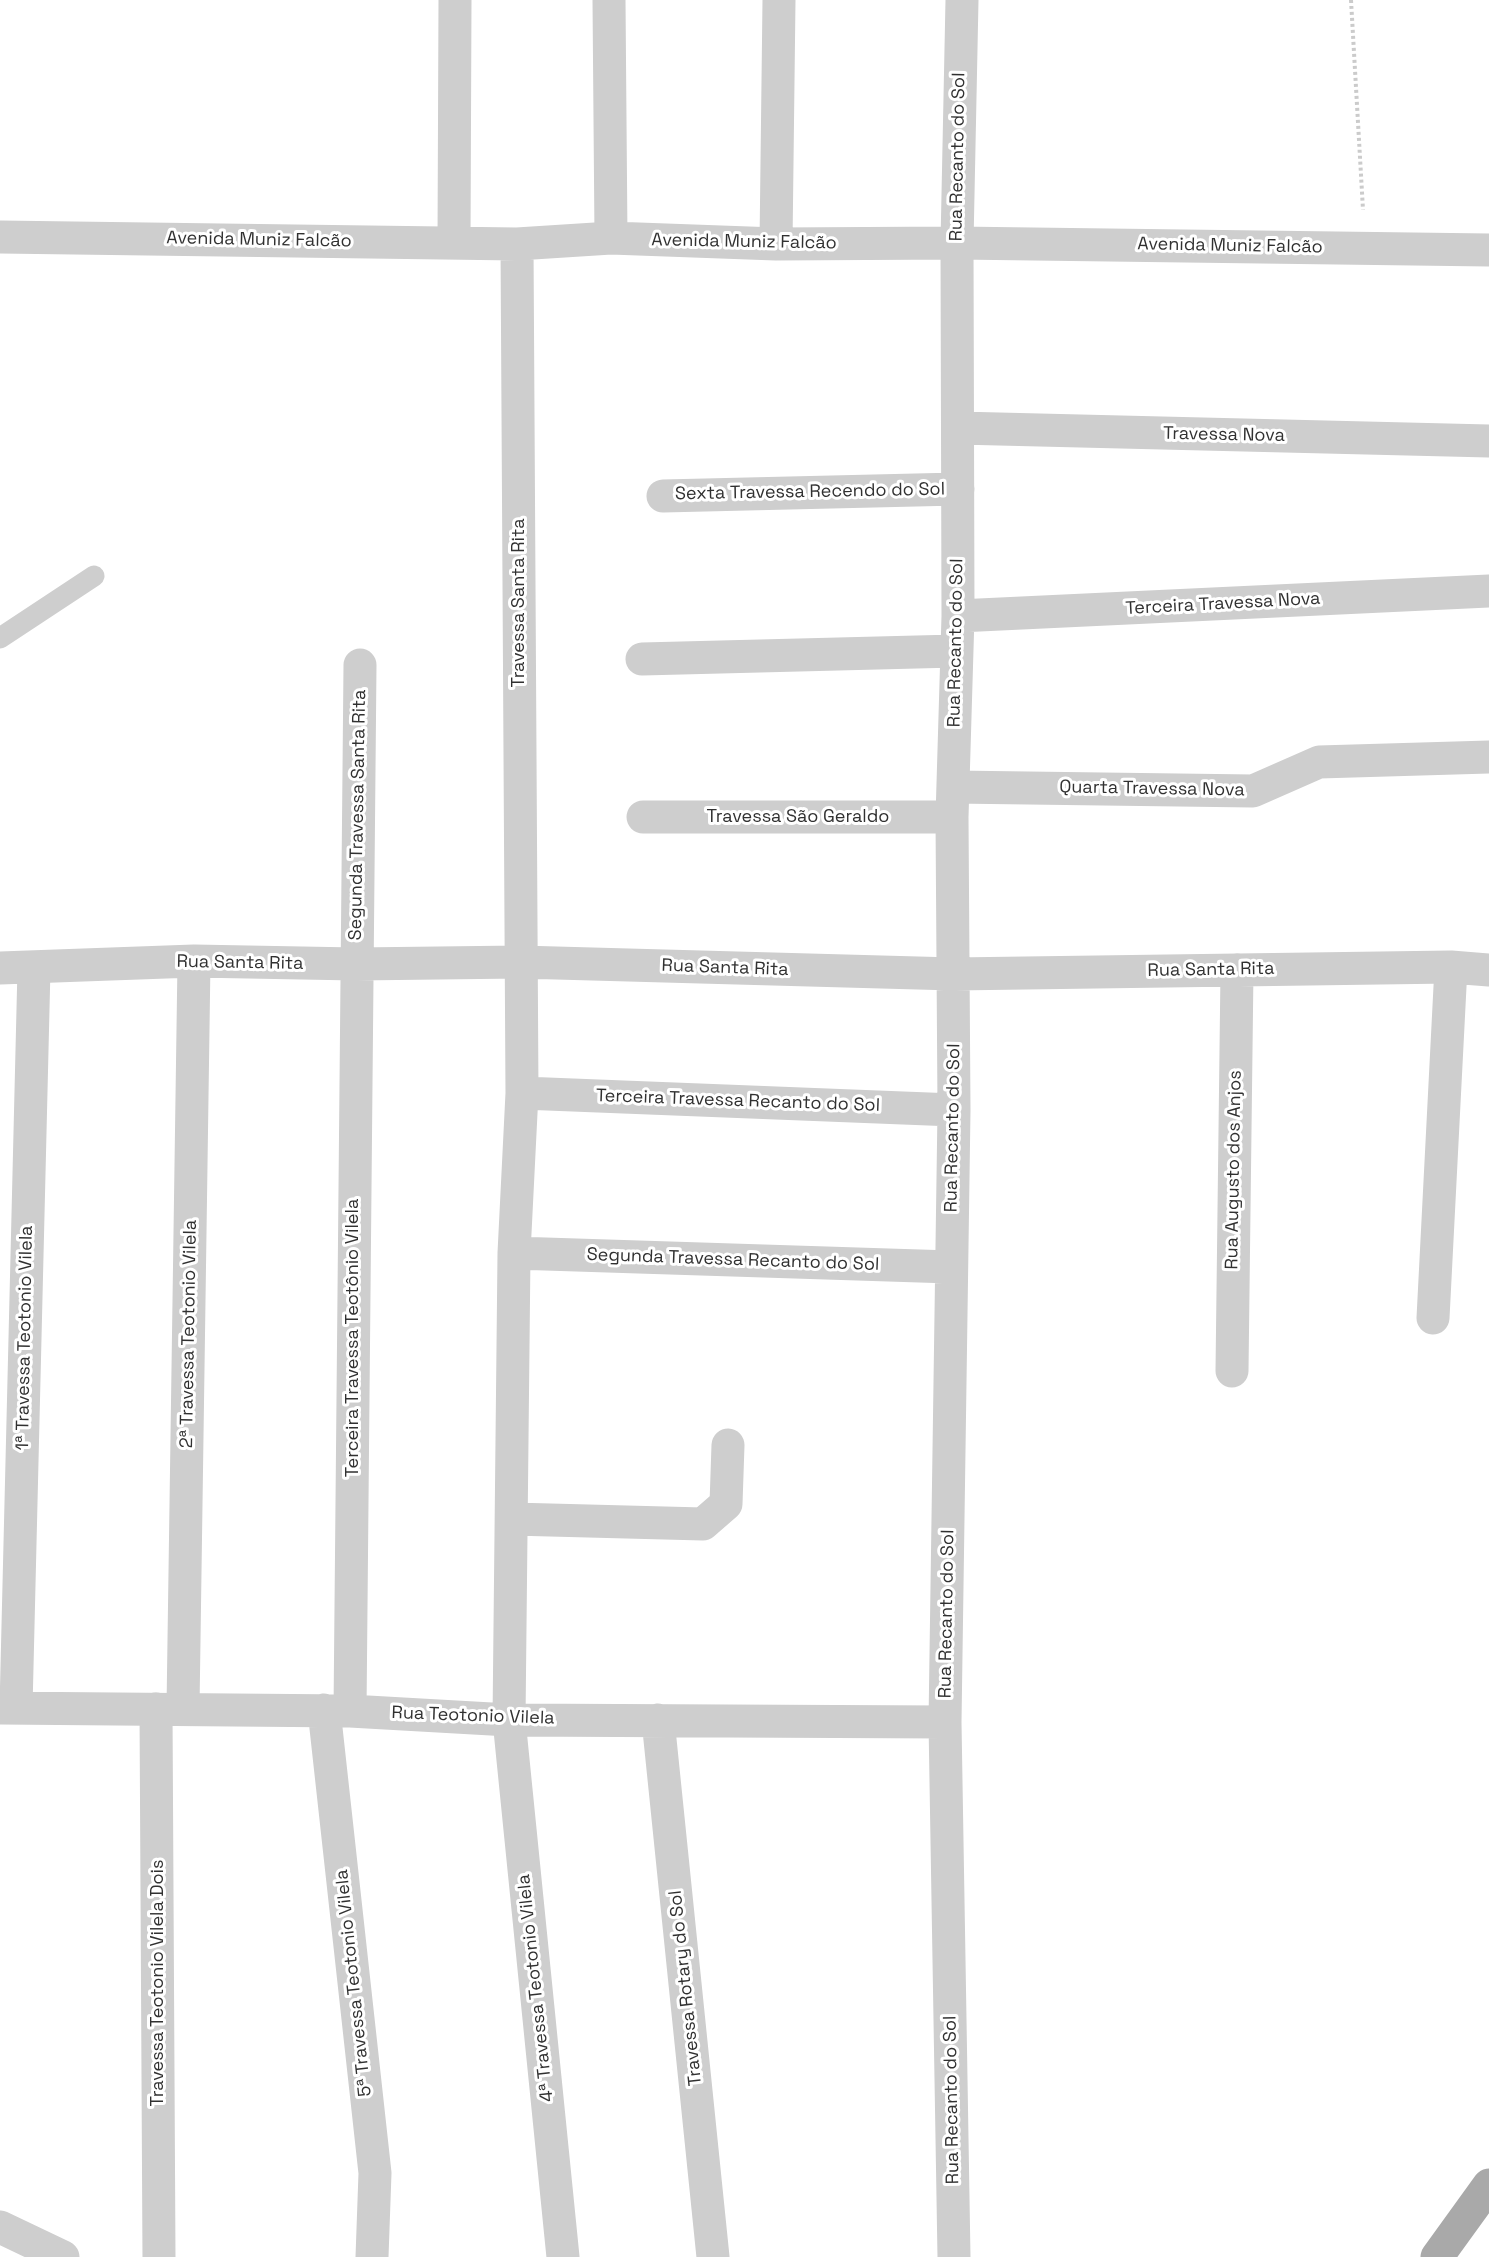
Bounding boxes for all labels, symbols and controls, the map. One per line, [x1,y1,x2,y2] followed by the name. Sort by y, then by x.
[946,72,970,242] street label: Rua Recanto do Sol
[166,228,352,252] street label: Avenida Muniz Falcão
[651,230,837,254] street label: Avenida Muniz Falcão
[1137,234,1323,258] street label: Avenida Muniz Falcão
[1163,423,1285,447] street label: Travessa Nova
[675,479,945,505] street label: Sexta Travessa Recendo do Sol
[508,518,530,688] street label: Travessa Santa Rita
[944,558,968,728] street label: Rua Recanto do Sol
[1125,588,1321,620] street label: Terceira Travessa Nova
[345,689,371,941] street label: Segunda Travessa Santa Rita
[1059,777,1245,801] street label: Quarta Travessa Nova
[707,806,889,828] street label: Travessa São Geraldo
[176,951,304,975] street label: Rua Santa Rita
[661,955,789,981] street label: Rua Santa Rita
[1147,958,1275,982] street label: Rua Santa Rita
[941,1043,965,1213] street label: Rua Recanto do Sol
[1221,1070,1247,1270] street label: Rua Augusto dos Anjos
[596,1085,880,1117] street label: Terceira Travessa Recanto do Sol
[342,1199,364,1477] street label: Terceira Travessa Teotônio Vilela
[176,1220,202,1448] street label: 2ª Travessa Teotonio Vilela
[12,1225,38,1451] street label: 1ª Travessa Teotonio Vilela
[586,1244,880,1276] street label: Segunda Travessa Recanto do Sol
[935,1529,959,1699] street label: Rua Recanto do Sol
[391,1702,555,1730] street label: Rua Teotonio Vilela
[147,1860,169,2106] street label: Travessa Teotonio Vilela Dois
[331,1868,377,2098] street label: 5ª Travessa Teotonio Vilela
[513,1873,559,2103] street label: 4ª Travessa Teotonio Vilela
[665,1889,707,2087] street label: Travessa Rotary do Sol
[940,2015,964,2185] street label: Rua Recanto do Sol

